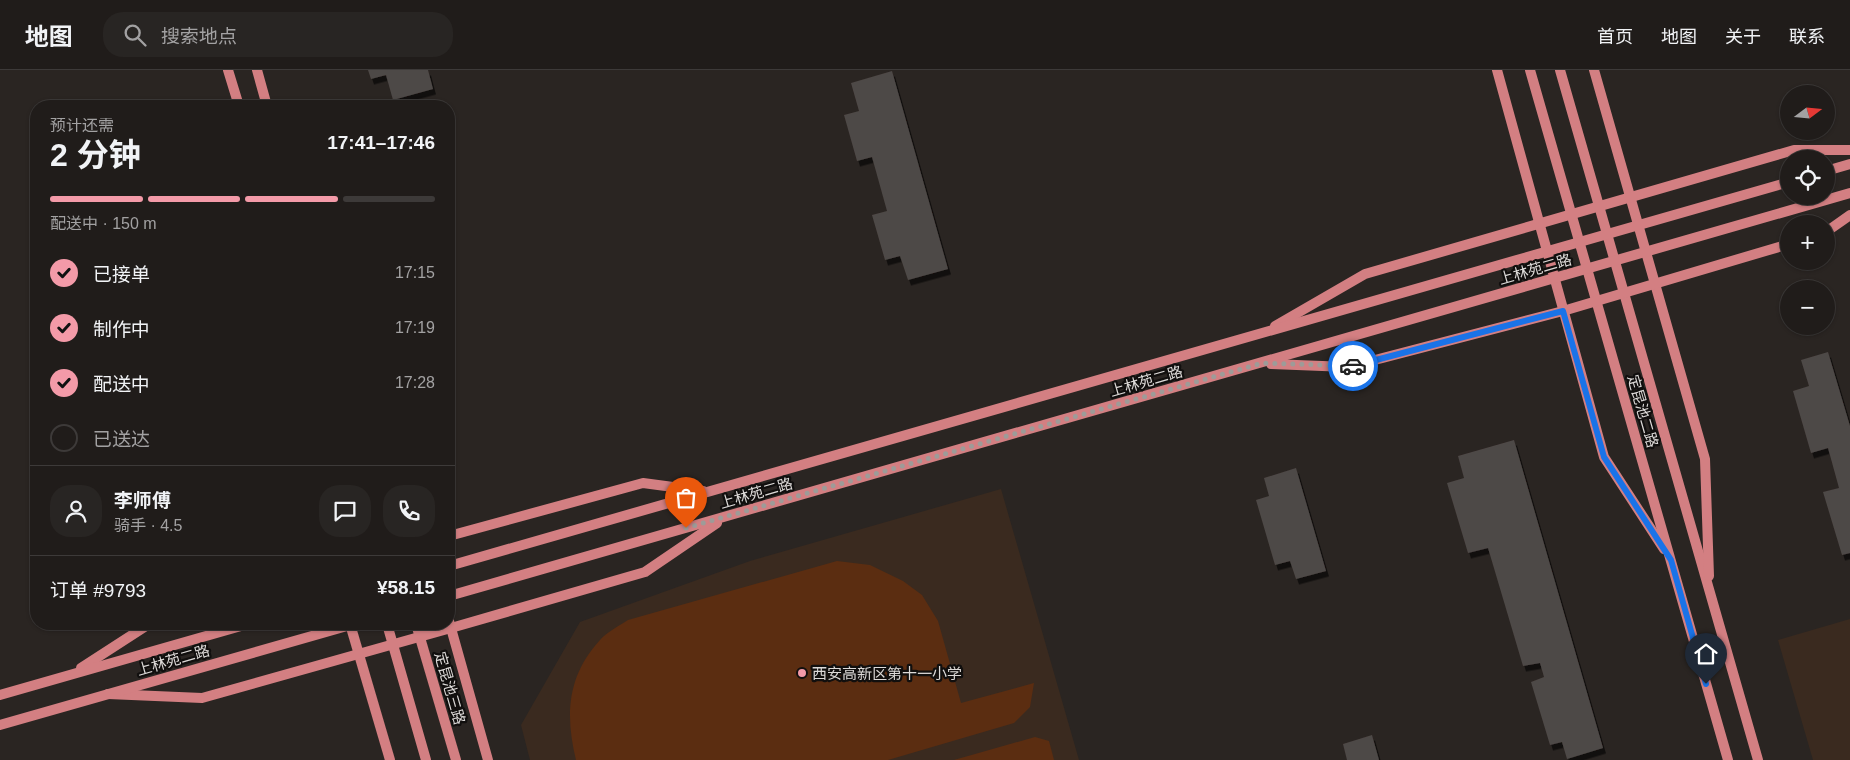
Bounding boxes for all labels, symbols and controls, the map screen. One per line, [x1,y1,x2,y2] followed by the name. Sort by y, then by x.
[103,12,453,57] search box
[121,21,149,49] icon: search
[25,23,73,50] text: 地图
[161,26,237,47] text: 搜索地点
[1597,27,1633,47] text: 首页
[1661,27,1697,47] text: 地图
[1725,27,1761,47] text: 关于
[1789,27,1825,47] text: 联系
[1780,85,1835,140] north arrow
[1780,85,1835,335] map controls
[50,117,114,134] text: 预计还需
[327,132,435,153] text: 17:41–17:46
[50,137,141,173] text: 2 分钟
[1780,150,1835,205] button: locate
[50,215,157,232] text: 配送中 · 150 m
[1780,215,1835,270] button: +
[1497,250,1573,288] street label: 上林苑二路
[50,259,78,287] icon: check
[93,264,150,285] text: 已接单
[395,264,435,281] text: 17:15
[1780,280,1835,335] button: −
[50,314,78,342] icon: check
[93,319,150,340] text: 制作中
[395,319,435,336] text: 17:19
[1328,341,1378,391] courier
[1339,352,1367,380] icon: car
[1108,362,1184,400] street label: 上林苑二路
[50,369,78,397] icon: check
[1624,373,1662,449] street label: 定昆池二路
[93,374,150,395] text: 配送中
[395,374,435,391] text: 17:28
[93,429,150,450] text: 已送达
[718,474,794,512] street label: 上林苑二路
[665,477,707,528] pin
[672,484,700,512] icon: bag
[50,485,102,537] button: person
[319,485,371,537] button: chat
[383,485,435,537] button: phone
[114,490,171,511] text: 李师傅
[114,517,182,534] text: 骑手 · 4.5
[377,577,435,598] text: ¥58.15
[50,580,146,601] text: 订单 #9793
[1685,633,1727,684] pin
[1692,640,1720,668] icon: home
[135,641,211,679] street label: 上林苑二路
[431,650,469,726] street label: 定昆池三路
[812,665,962,682] place label: 西安高新区第十一小学
[796,667,808,679] marker: 西安高新区第十一小学

